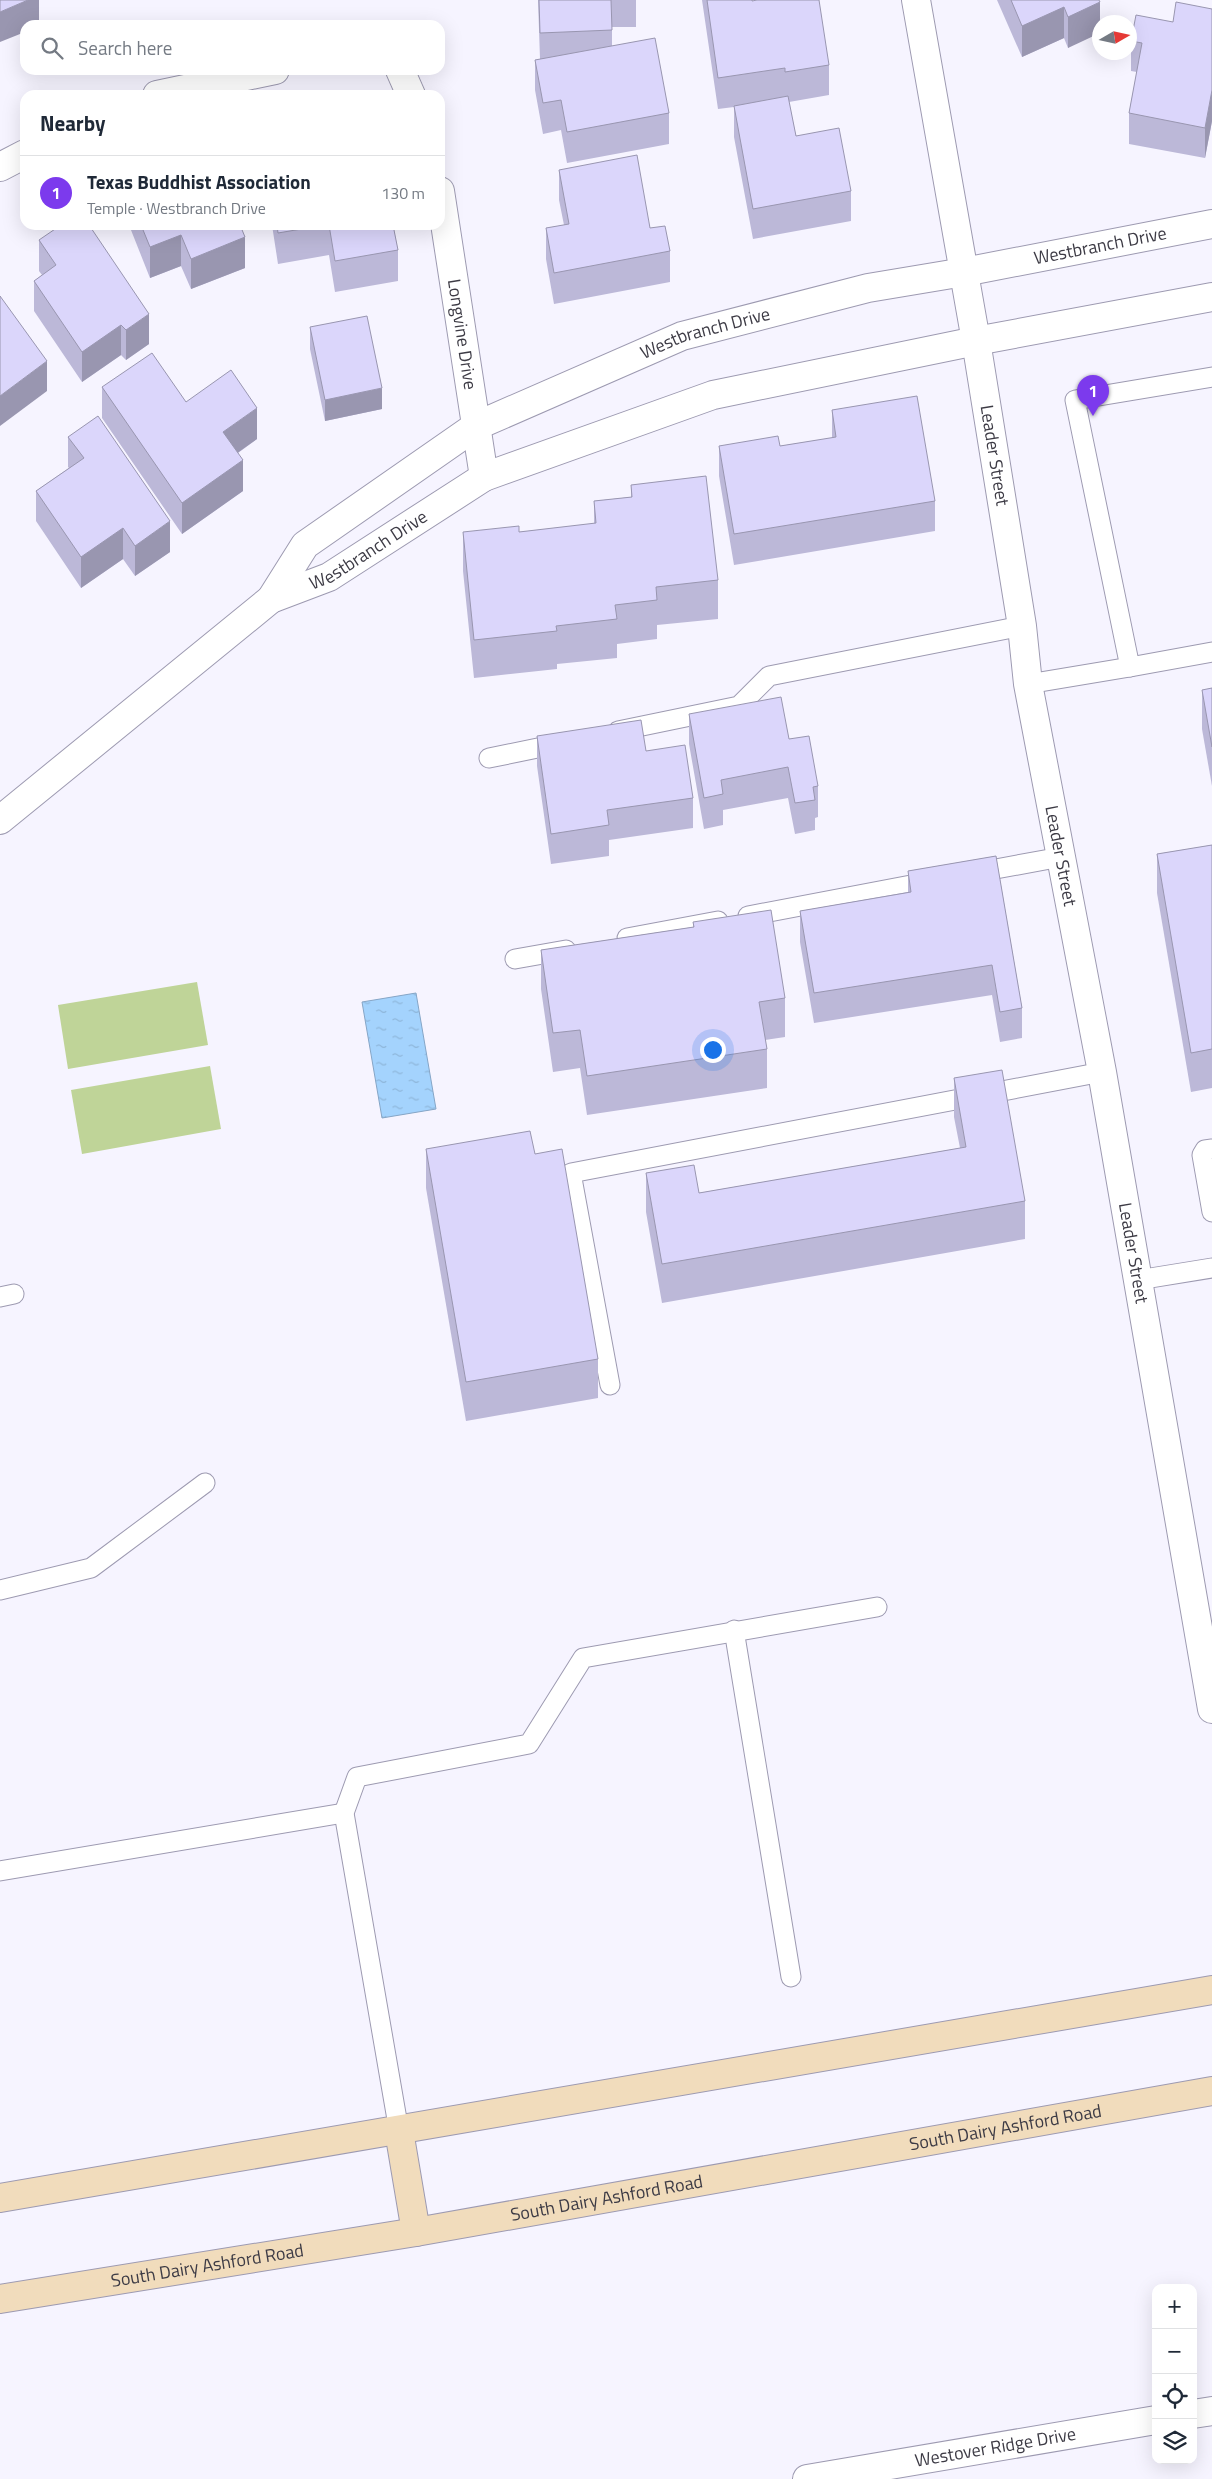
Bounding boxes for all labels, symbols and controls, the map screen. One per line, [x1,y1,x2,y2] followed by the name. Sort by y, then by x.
[1092,15,1137,60] north arrow
[20,20,445,75] search box
[78,33,172,62] text: Search here
[38,34,66,62] icon: search
[40,107,105,139] text: Nearby
[87,167,311,196] text: Texas Buddhist Association
[52,181,60,205] text: 1
[381,181,425,205] text: 130 m
[87,196,266,220] text: Temple · Westbranch Drive
[1031,219,1169,271] street label: Westbranch Drive
[441,277,484,392] street label: Longvine Drive
[636,300,773,366] street label: Westbranch Drive
[1077,375,1109,416] pin: 1
[973,403,1016,508] street label: Leader Street
[305,503,432,596] street label: Westbranch Drive
[1038,803,1084,909] street label: Leader Street
[700,1037,726,1063] your location
[1112,1200,1156,1306] street label: Leader Street
[907,2097,1104,2157] street label: South Dairy Ashford Road
[508,2167,705,2228] street label: South Dairy Ashford Road
[109,2236,306,2294] street label: South Dairy Ashford Road
[1152,2284,1197,2464] map controls
[1152,2284,1197,2329] button: +
[1152,2329,1197,2374] button: −
[1152,2374,1197,2419] button: locate
[1152,2419,1197,2464] button: layers
[913,2420,1078,2474] street label: Westover Ridge Drive

